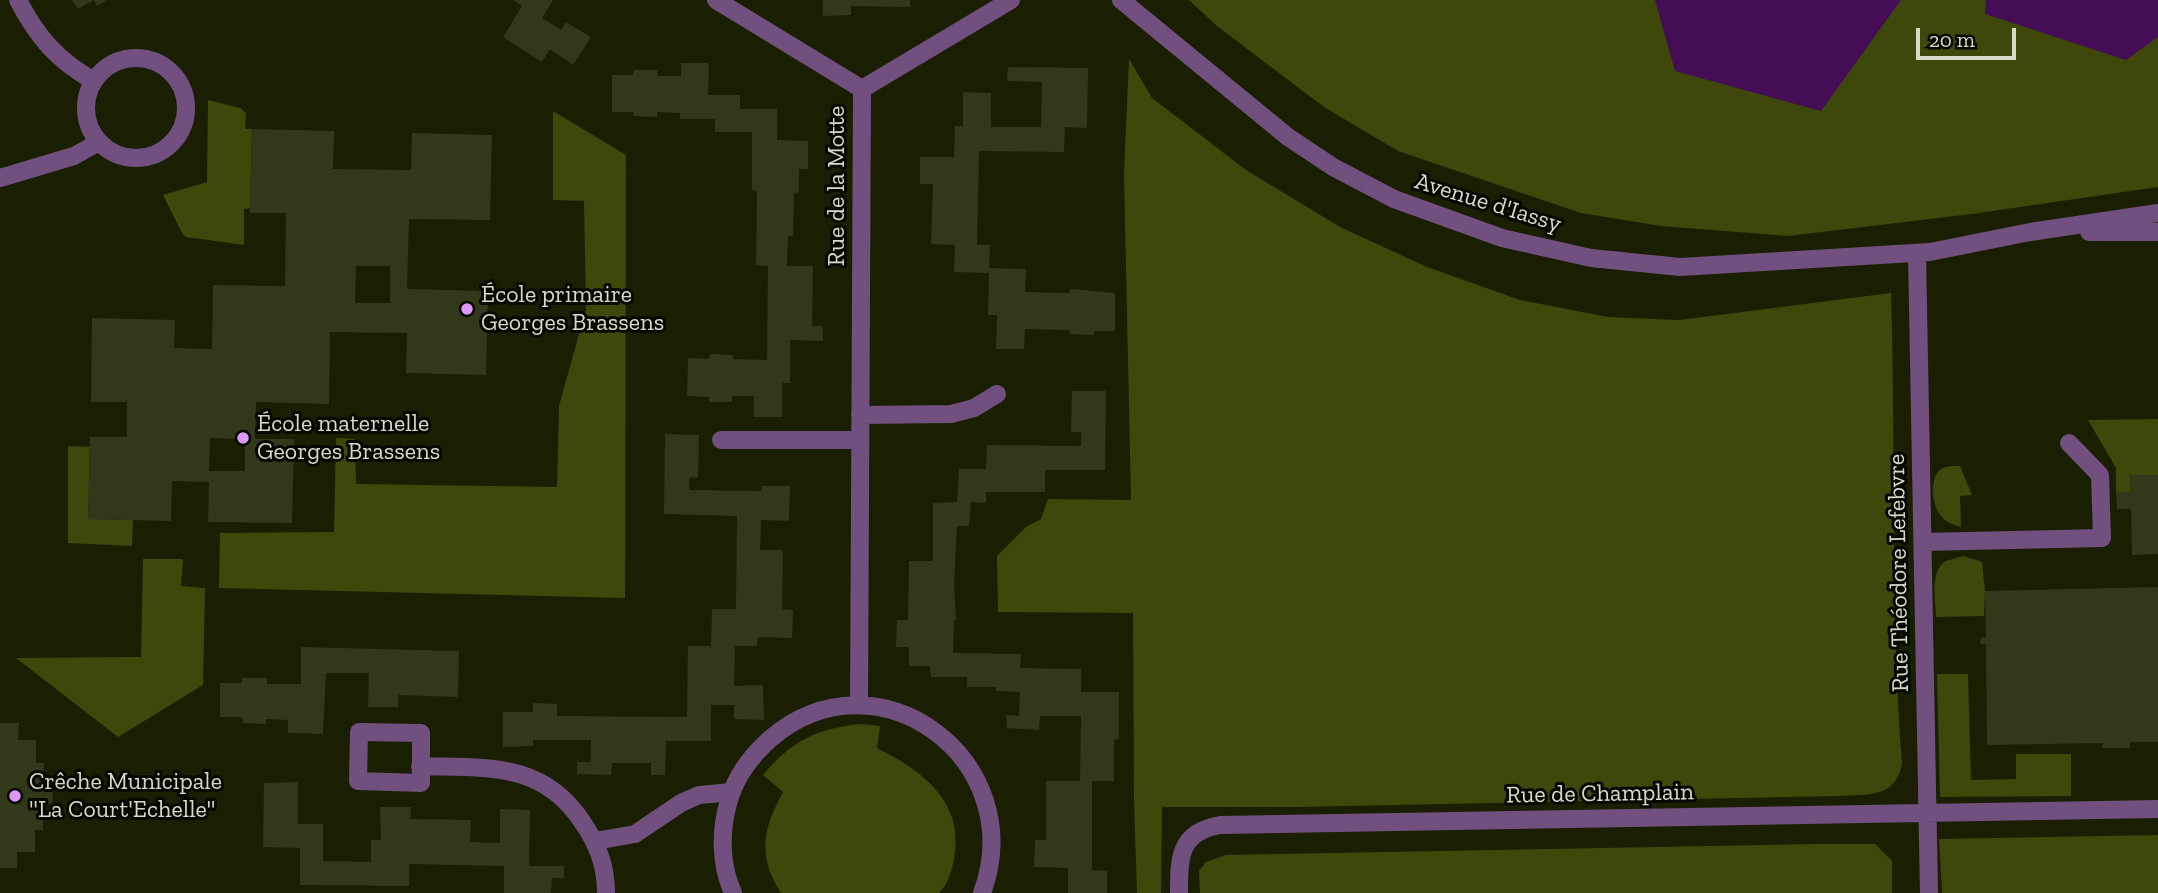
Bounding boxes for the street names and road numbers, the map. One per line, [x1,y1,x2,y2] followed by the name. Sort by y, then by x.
[823,106,851,266] street label: Rue de la Motte
[1411,167,1565,239] street label: Avenue d'Iassy
[1883,454,1915,692] street label: Rue Théodore Lefebvre
[1506,778,1694,810] street label: Rue de Champlain

